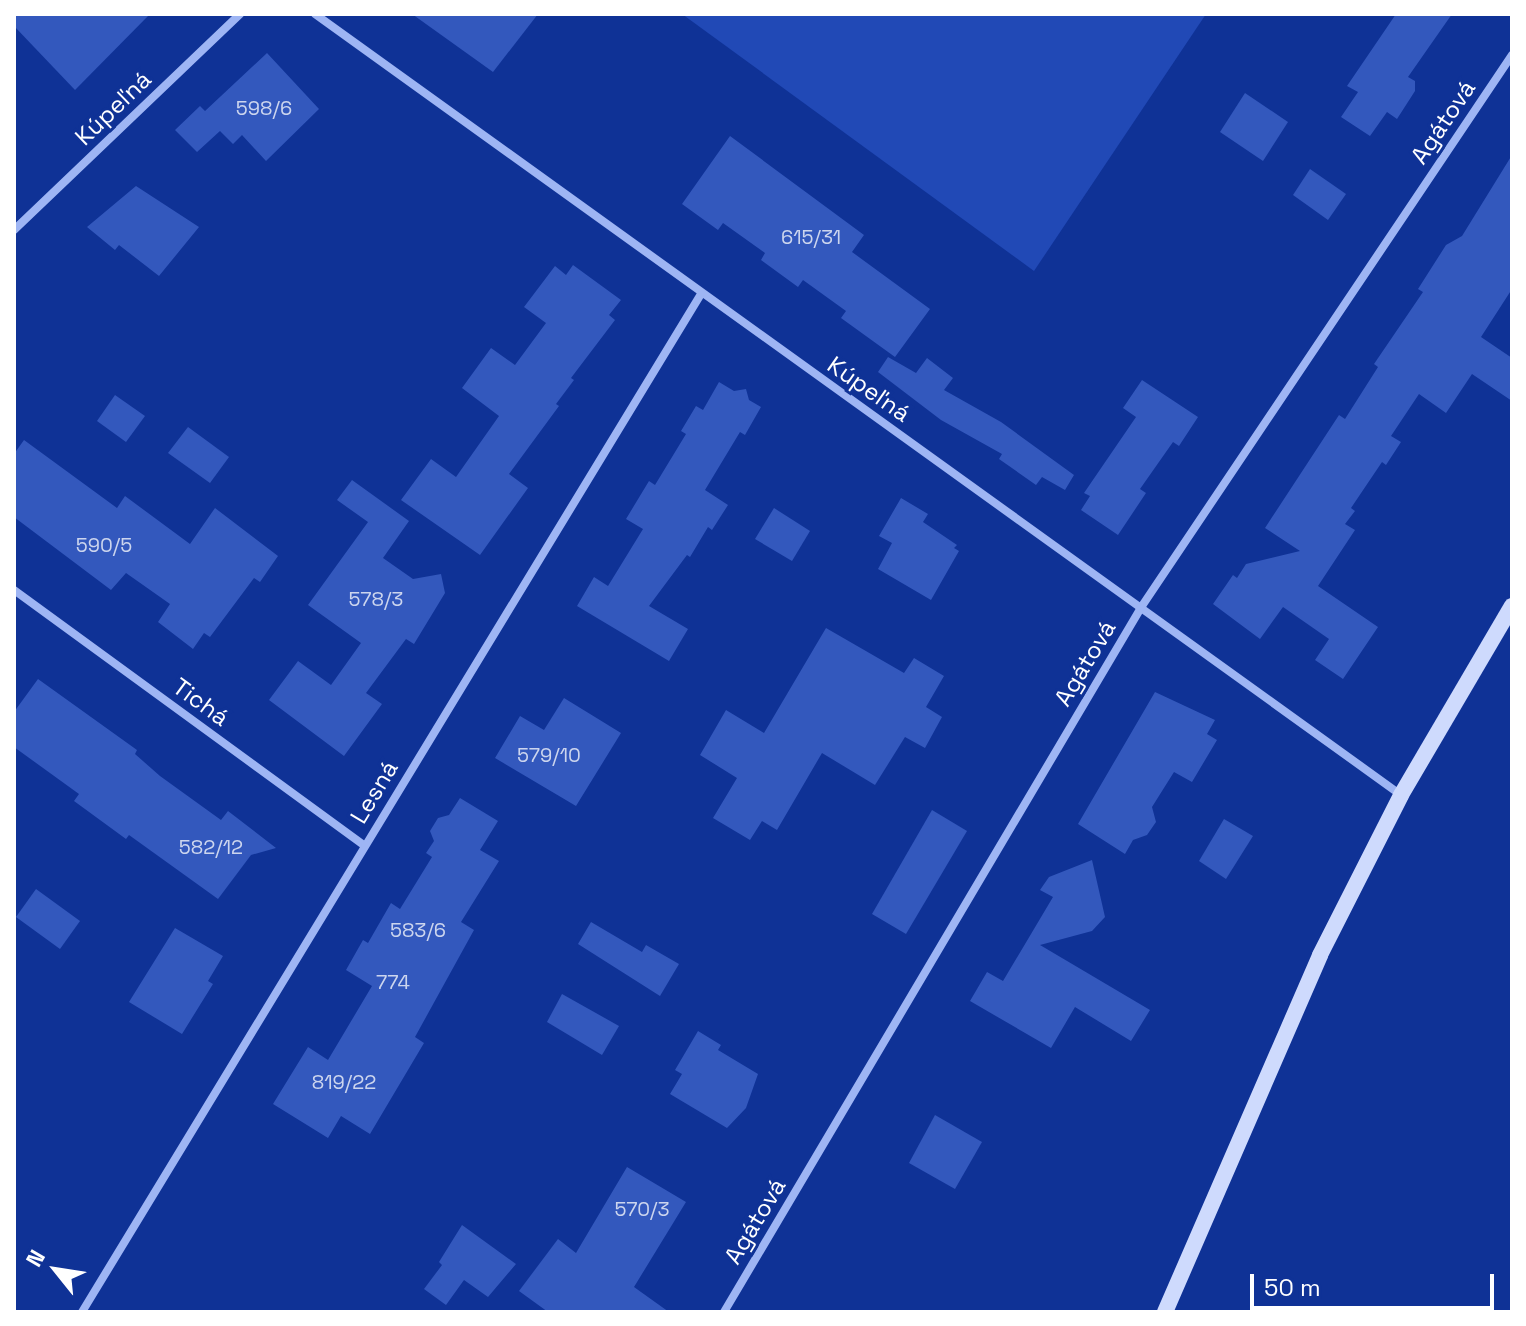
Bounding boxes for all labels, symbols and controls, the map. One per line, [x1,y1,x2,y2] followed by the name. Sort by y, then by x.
[69,65,157,151] street label: Kúpeľná
[1405,75,1481,169] street label: Agátová
[236,96,292,120] house number: 598/6
[781,225,841,249] house number: 615/31
[822,350,916,428] street label: Kúpeľná
[76,533,132,557] house number: 590/5
[349,587,403,611] house number: 578/3
[1048,615,1122,711] street label: Agátová
[167,672,235,732] street label: Tichá
[517,743,581,767] house number: 579/10
[344,755,404,829] street label: Lesná
[179,835,243,859] house number: 582/12
[390,918,446,942] house number: 583/6
[376,970,410,994] house number: 774
[312,1070,376,1094] house number: 819/22
[718,1173,792,1269] street label: Agátová
[614,1197,670,1221] house number: 570/3
[16,1230,96,1310] north arrow
[19,1245,51,1271] text: N
[1254,1258,1498,1308] scale bar
[1264,1272,1321,1303] text: 50 m

